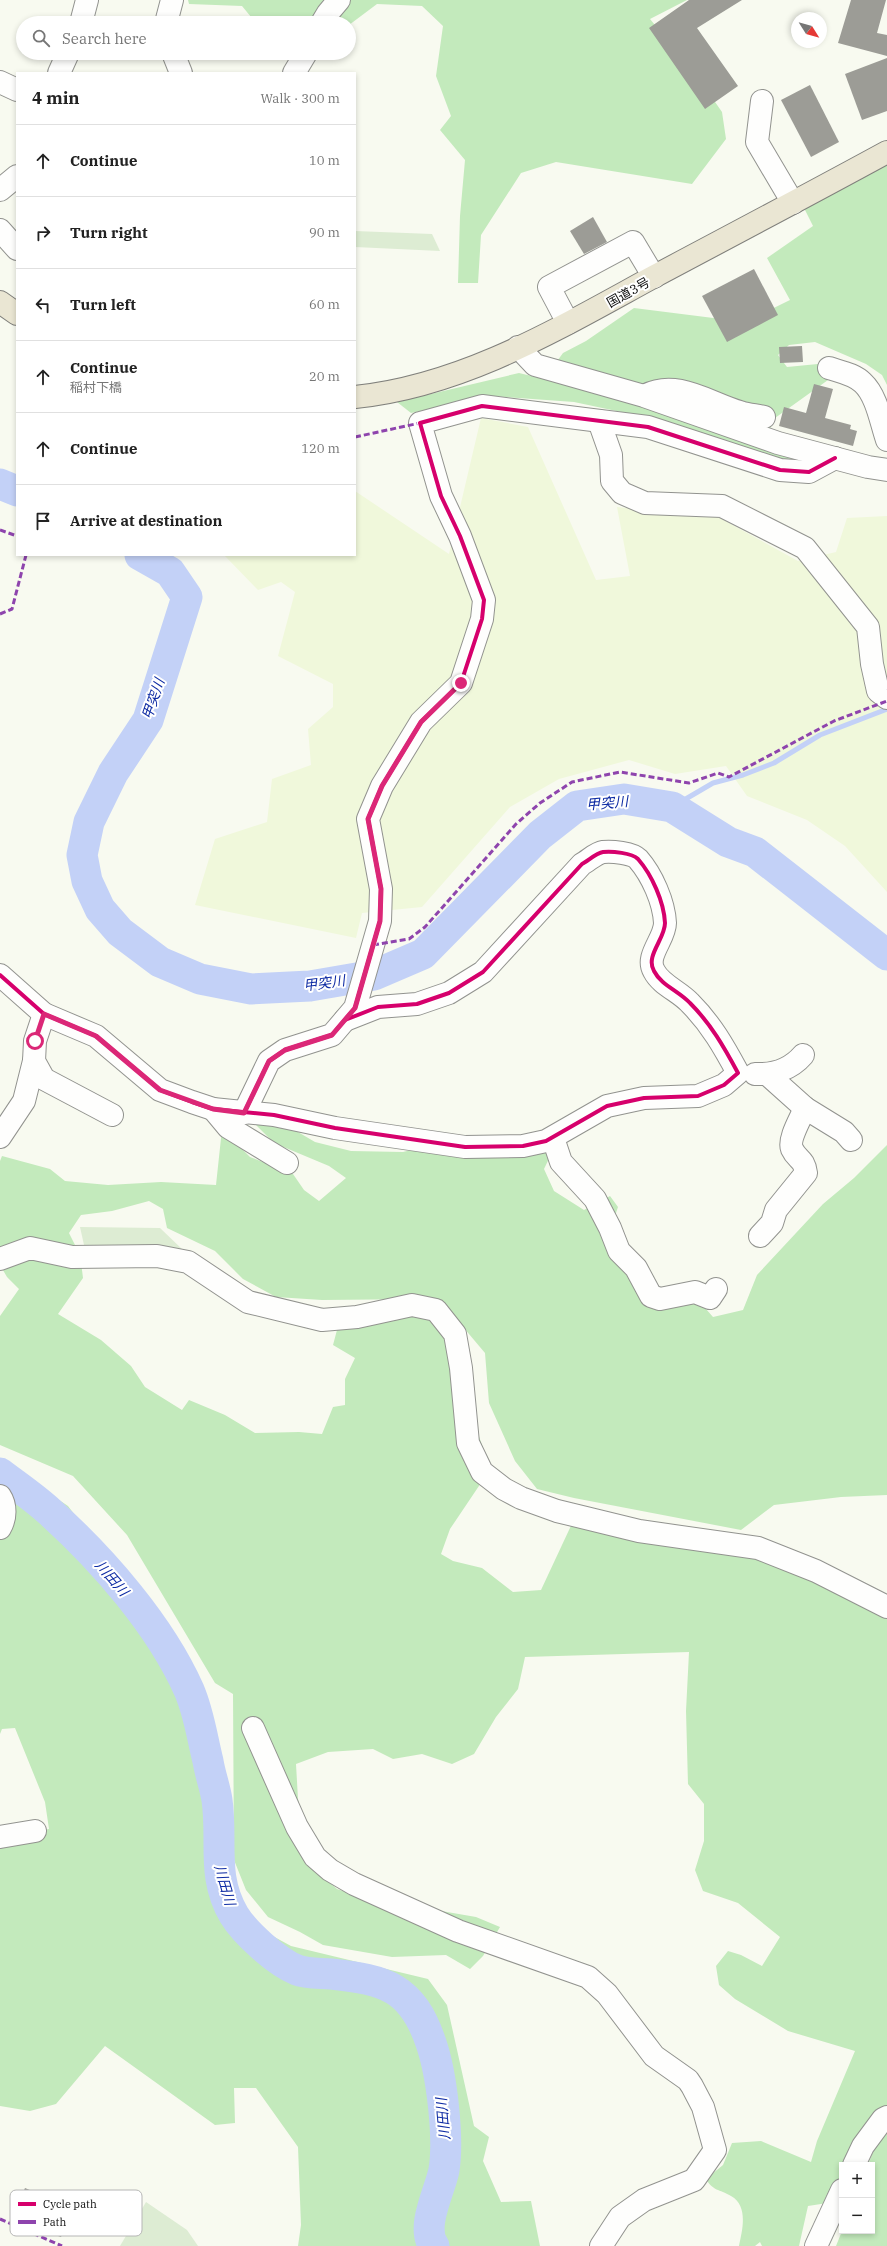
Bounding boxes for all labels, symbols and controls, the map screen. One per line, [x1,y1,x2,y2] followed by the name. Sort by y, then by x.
[791,12,827,48] north arrow
[16,16,356,60] search box
[30,27,52,49] icon: search
[62,29,147,48] text: Search here
[32,87,80,109] text: 4 min
[261,90,340,107] text: Walk · 300 m
[32,150,54,172] icon: ahead
[70,151,137,170] text: Continue
[309,152,340,169] text: 10 m
[32,222,54,244] icon: right
[70,223,148,242] text: Turn right
[309,224,340,241] text: 90 m
[604,274,653,311] street label: 国道3号
[32,294,54,316] icon: left
[70,295,136,314] text: Turn left
[309,296,340,313] text: 60 m
[70,358,137,377] text: Continue
[32,366,54,388] icon: ahead
[309,368,340,385] text: 20 m
[70,379,122,396] text: 稲村下橋
[32,438,54,460] icon: ahead
[70,439,137,458] text: Continue
[301,440,340,457] text: 120 m
[32,510,54,532] icon: arrive
[70,511,222,530] text: Arrive at destination
[138,674,169,722] water label: 甲突川
[452,674,470,692] route end
[585,792,631,814] water label: 甲突川
[302,971,348,995] water label: 甲突川
[26,1032,44,1050] route start
[91,1556,134,1601] water label: 川田川
[211,1862,240,1910] water label: 川田川
[432,2095,454,2141] water label: 川田川
[839,2162,875,2234] map controls
[839,2162,875,2198] button: +
[10,2190,142,2236] legend
[43,2197,97,2211] text: Cycle path
[839,2198,875,2234] button: −
[43,2215,66,2229] text: Path

